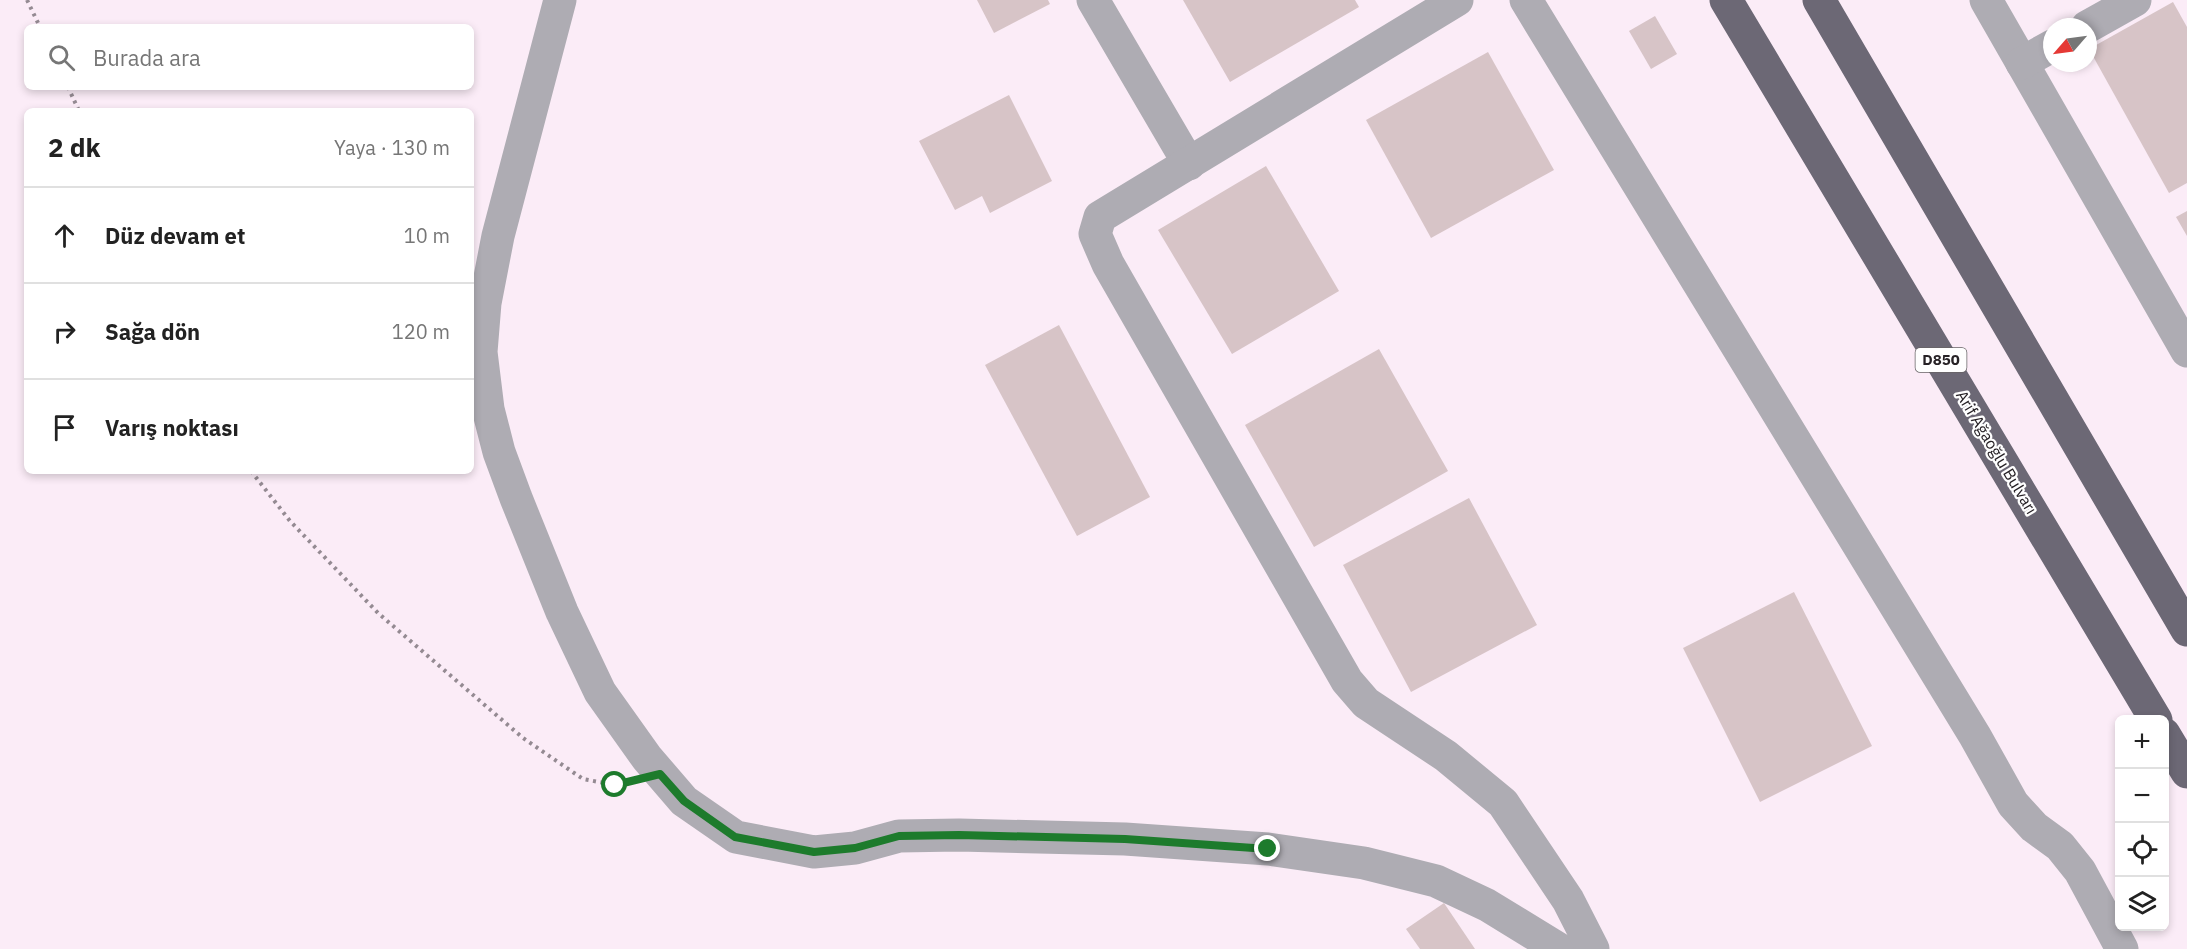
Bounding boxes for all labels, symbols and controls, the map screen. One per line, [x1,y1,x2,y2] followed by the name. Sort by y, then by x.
[2043,18,2097,72] north arrow
[24,24,474,90] search box
[45,41,78,74] icon: search
[93,43,201,72] text: Burada ara
[48,130,101,164] text: 2 dk
[334,134,450,161] text: Yaya · 130 m
[48,219,81,252] icon: ahead
[105,221,245,250] text: Düz devam et
[404,222,450,249] text: 10 m
[48,315,81,348] icon: right
[105,317,200,346] text: Sağa dön
[392,318,450,345] text: 120 m
[1916,348,1966,372] road number: D850
[1952,386,2042,518] street label: Arif Ağaoğlu Bulvarı
[48,411,81,444] icon: arrive
[105,413,239,442] text: Varış noktası
[2115,715,2169,931] map controls
[2115,715,2169,769] button: +
[2115,769,2169,823] button: −
[601,771,627,797] route start
[2115,823,2169,877] button: locate
[1254,835,1280,861] route end
[2115,877,2169,931] button: layers

